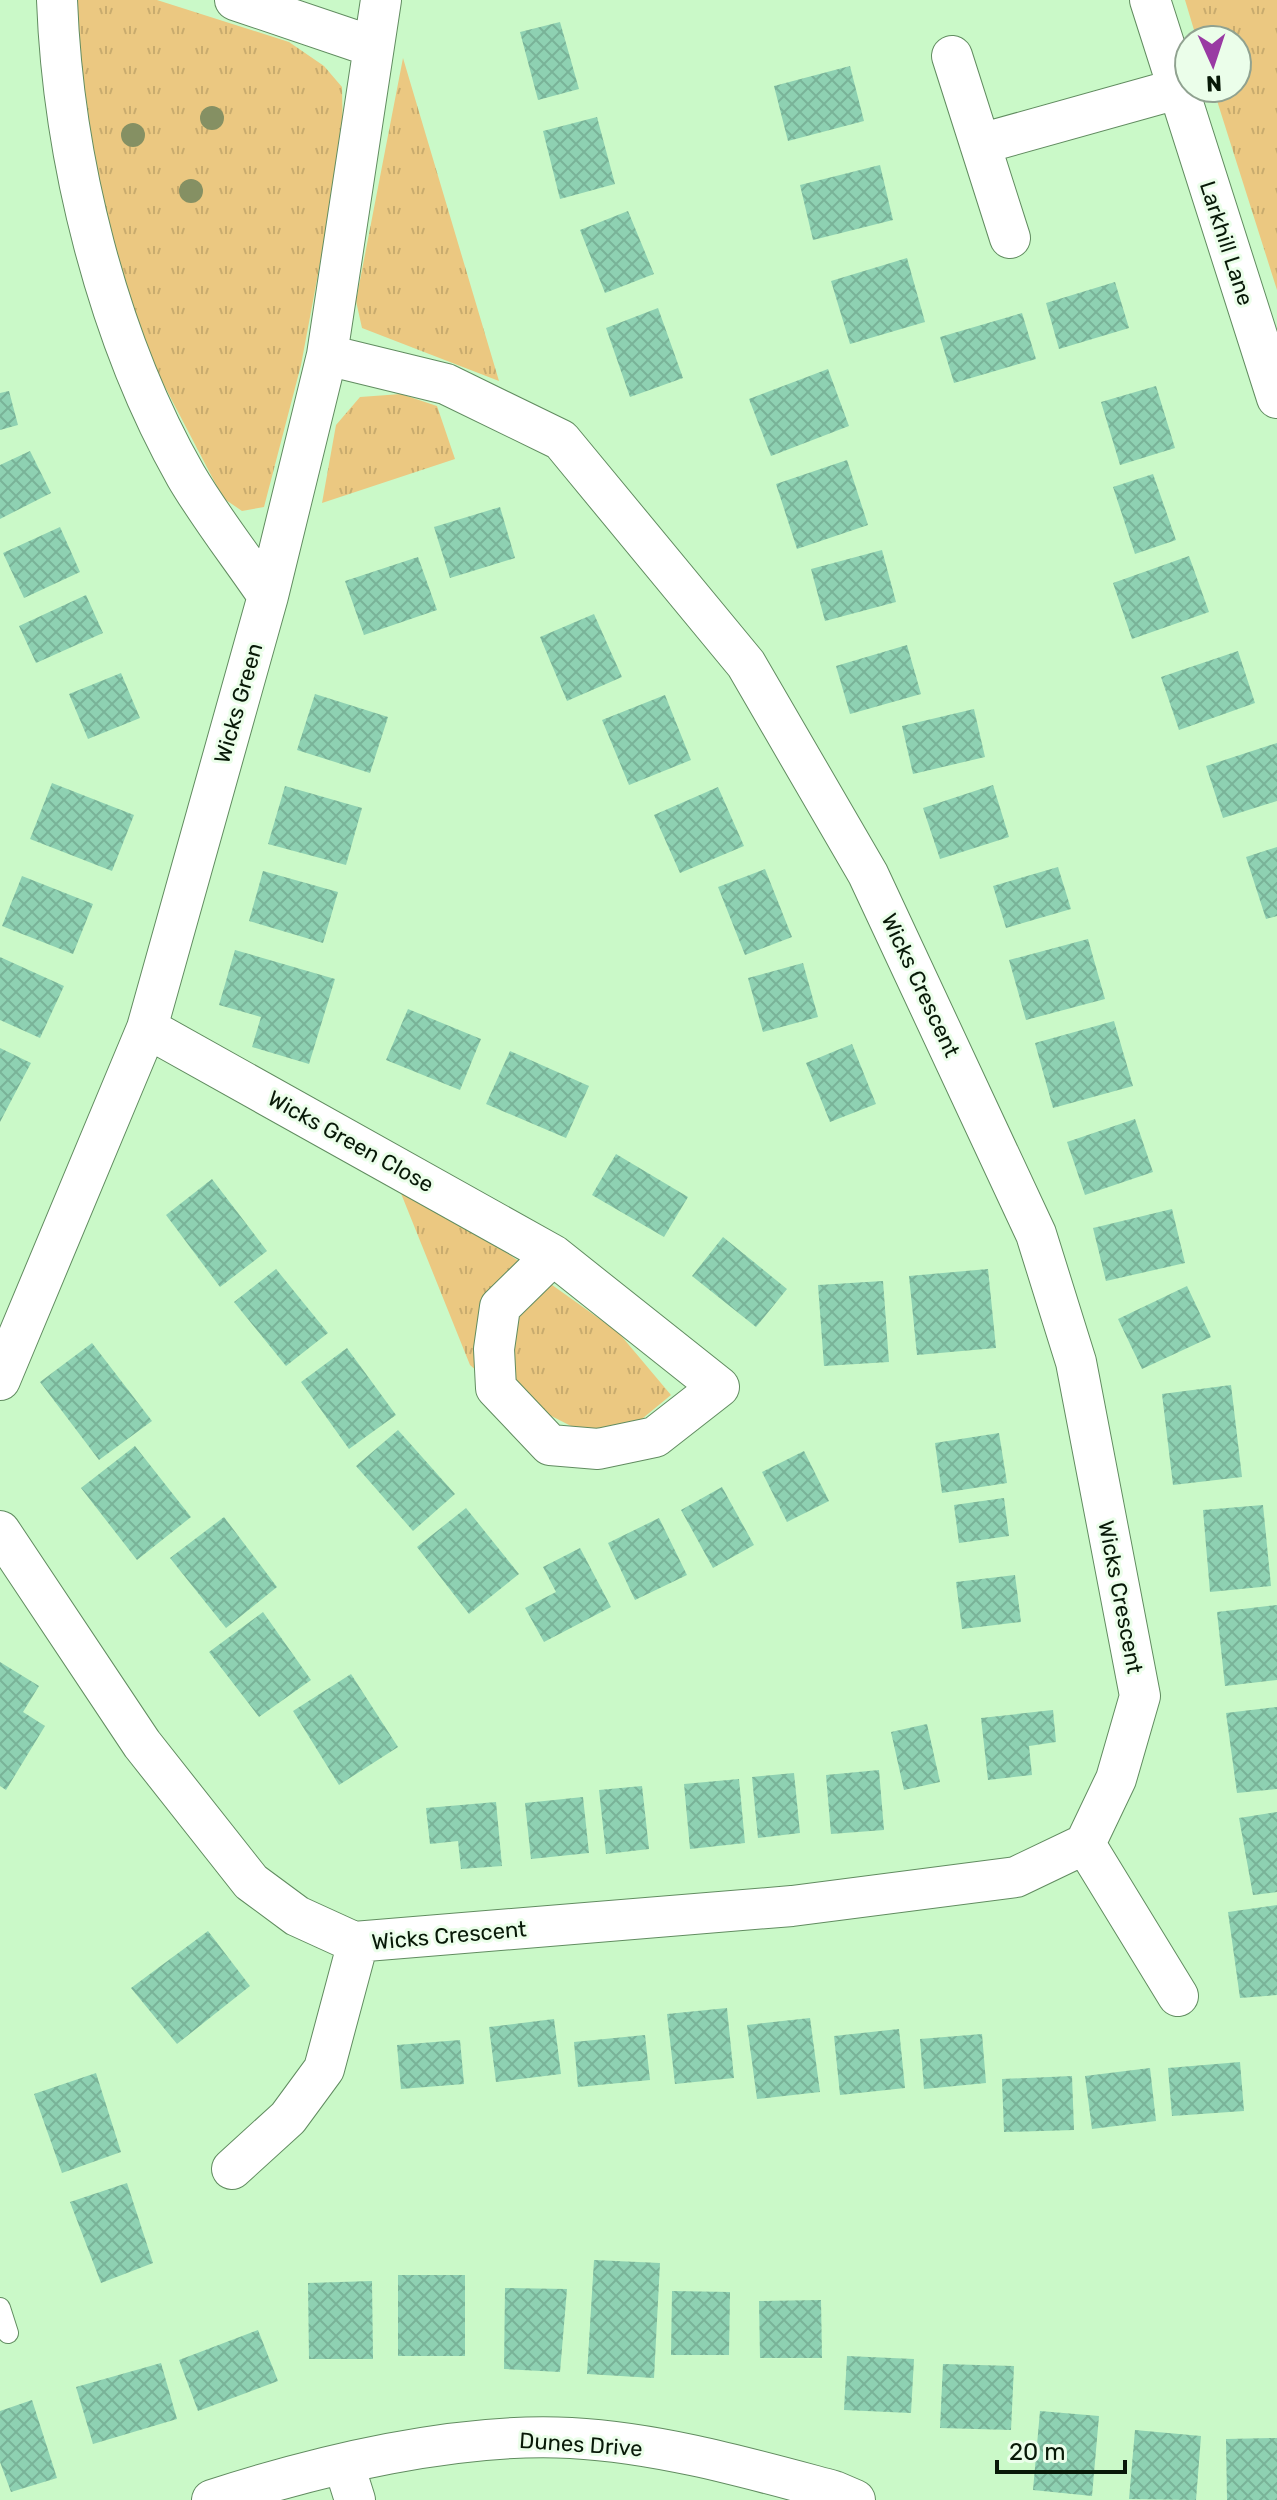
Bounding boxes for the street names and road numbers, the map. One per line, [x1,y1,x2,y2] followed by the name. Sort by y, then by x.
[1194,178,1259,309] street label: Larkhill Lane
[208,640,269,766] street label: Wicks Green
[875,909,966,1062] street label: Wicks Crescent
[263,1085,438,1198] street label: Wicks Green Close
[1092,1518,1149,1676] street label: Wicks Crescent
[370,1915,528,1956] street label: Wicks Crescent
[518,2427,644,2462] street label: Dunes Drive

